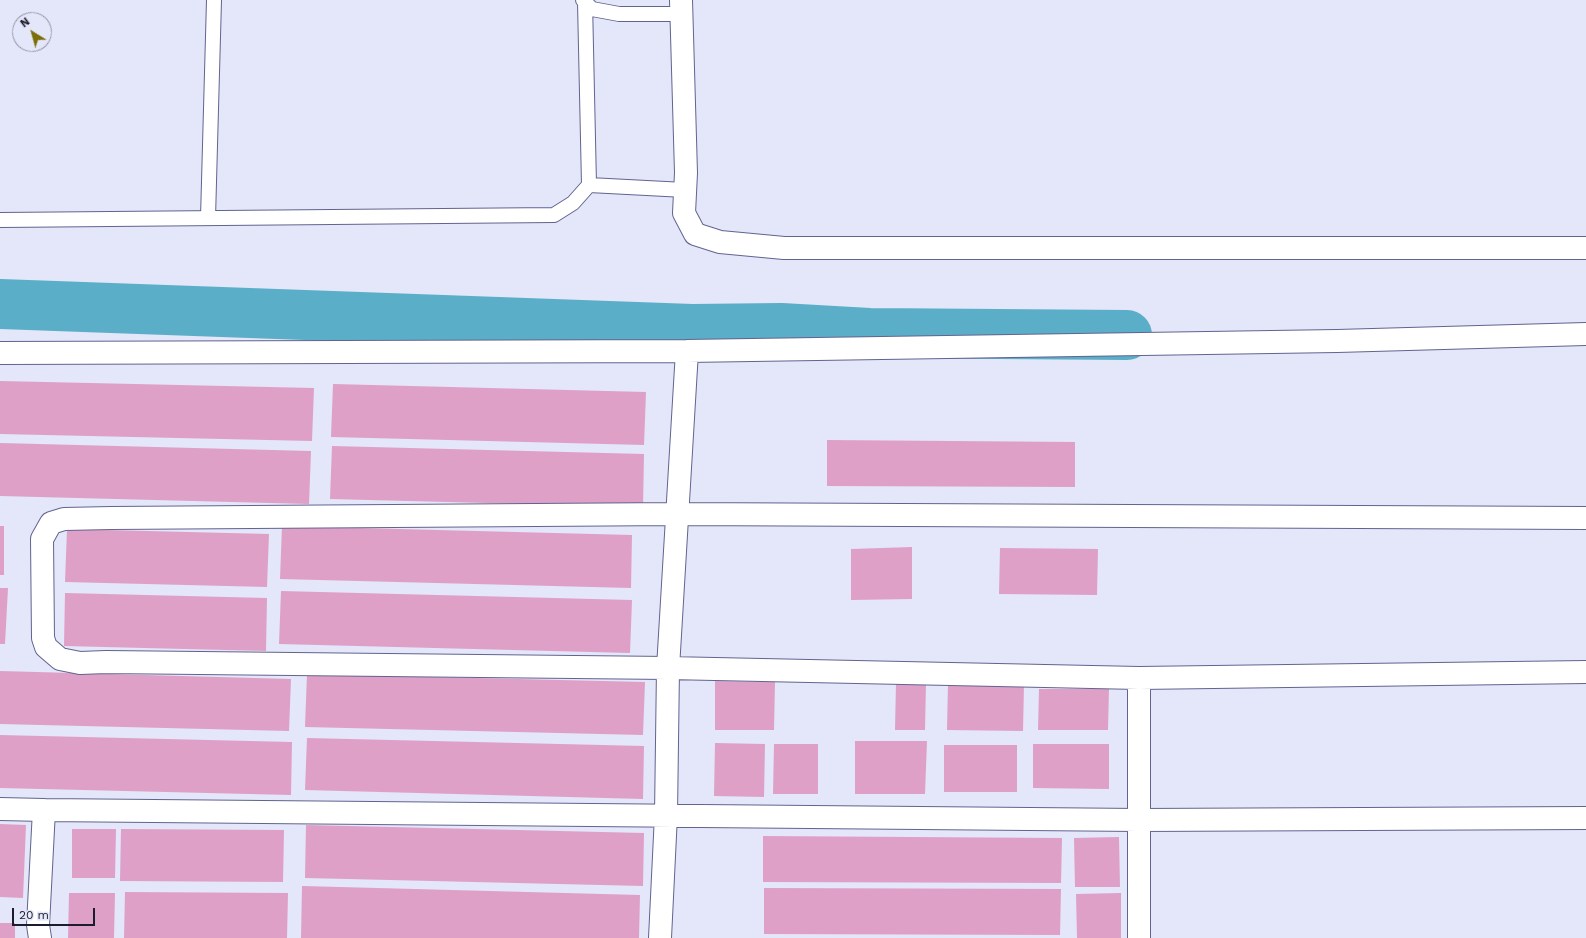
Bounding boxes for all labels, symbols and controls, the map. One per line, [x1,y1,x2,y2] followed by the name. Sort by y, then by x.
[12,12,52,52] north arrow
[18,15,32,30] text: N
[14,900,97,926] scale bar
[19,908,49,922] text: 20 m

